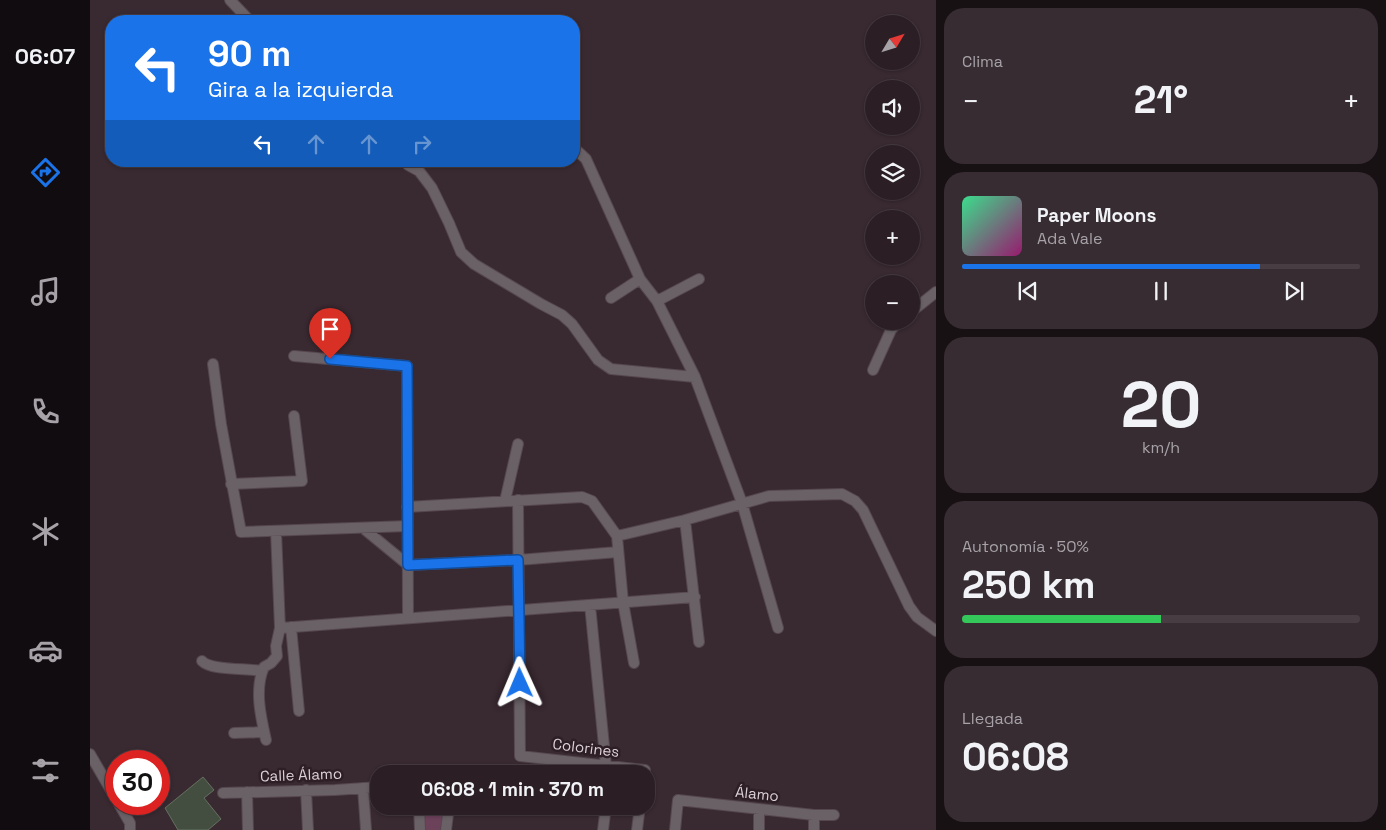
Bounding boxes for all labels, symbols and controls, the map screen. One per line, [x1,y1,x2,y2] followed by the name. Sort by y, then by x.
[865,15,920,70] north arrow
[865,15,920,330] map controls
[208,32,291,76] text: 90 m
[125,35,190,100] icon: left
[15,42,75,70] text: 06:07
[962,51,1003,72] text: Clima
[208,75,393,103] text: Gira a la izquierda
[1134,76,1188,124] text: 21°
[865,80,920,135] button: sound
[962,83,979,119] text: −
[1343,83,1360,119] text: +
[249,130,277,158] icon: left
[302,130,330,158] icon: ahead
[355,130,383,158] icon: ahead
[408,130,436,158] icon: right
[865,145,920,200] button: layers
[28,155,63,190] icon: directions
[1037,203,1156,228] text: Paper Moons
[865,210,920,265] button: +
[1037,228,1102,249] text: Ada Vale
[28,274,63,309] icon: music
[865,275,920,330] button: −
[1014,277,1042,305] icon: previous
[1147,277,1175,305] icon: pause
[1280,277,1308,305] icon: next
[309,308,351,359] pin
[316,315,344,343] icon: arrive
[1121,363,1201,446] text: 20
[28,394,63,429] icon: phone
[1142,437,1180,458] text: km/h
[28,514,63,549] icon: climate
[962,536,1089,557] text: Autonomía · 50%
[962,561,1096,609] text: 250 km
[28,633,63,668] icon: car
[493,656,545,708] position arrow
[962,708,1023,729] text: Llegada
[962,733,1069,781] text: 06:08
[552,734,621,761] street label: Colorines
[105,750,170,815] speed limit sign: 30
[28,753,63,788] icon: filters
[260,764,342,785] street label: Calle Álamo
[421,777,604,802] text: 06:08 · 1 min · 370 m
[734,782,780,805] street label: Álamo

